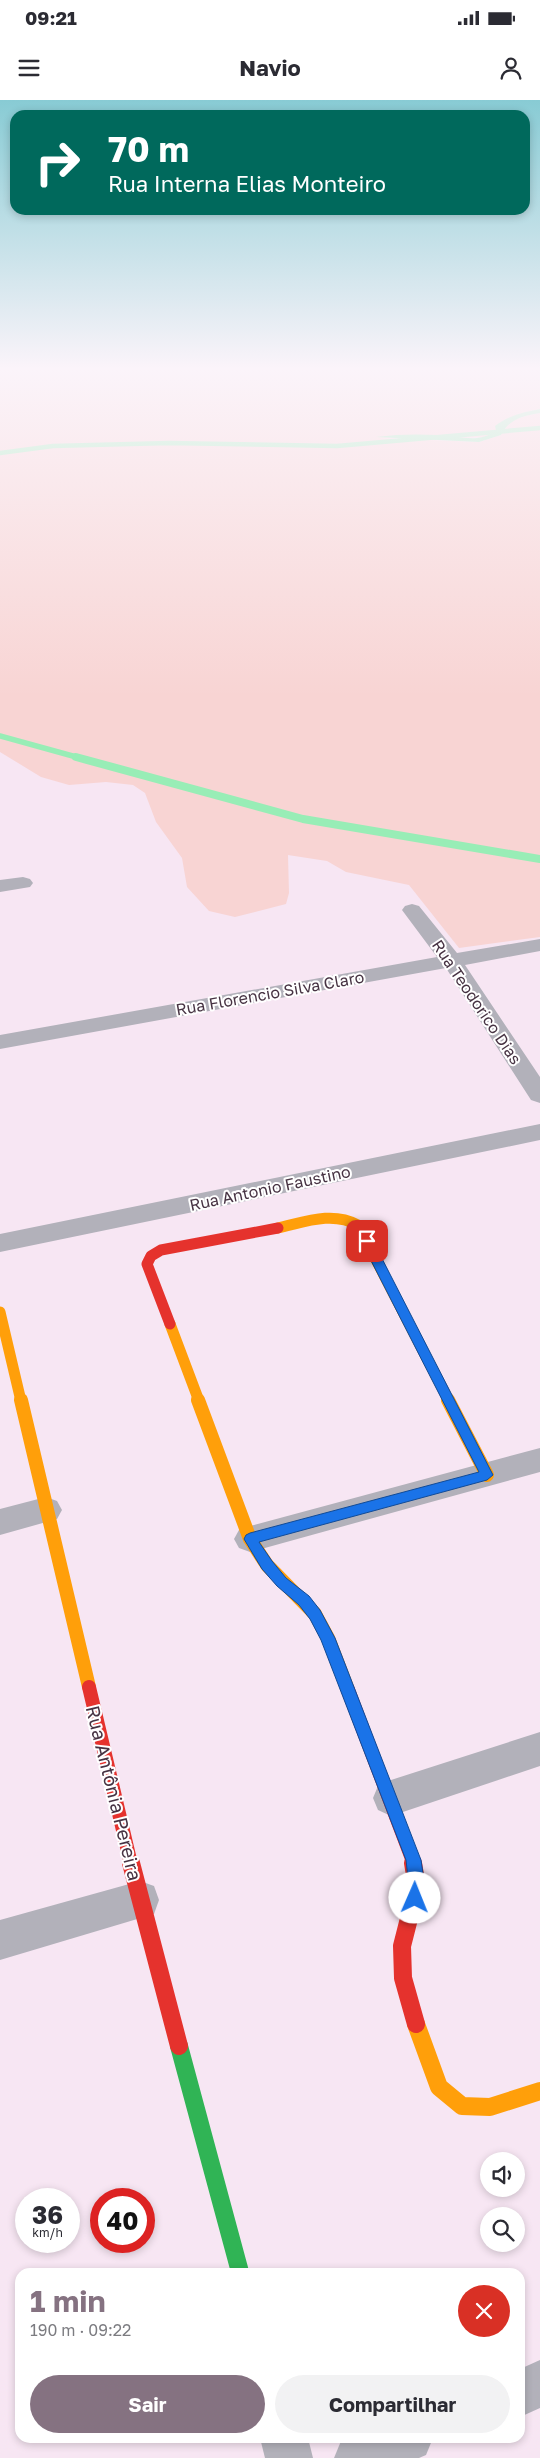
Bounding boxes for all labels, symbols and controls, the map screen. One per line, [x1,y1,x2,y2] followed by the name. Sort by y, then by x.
[25,6,77,29] text: 09:21
[15,54,43,82] icon: menu
[239,54,301,81] text: Navio
[497,54,525,82] icon: person
[108,128,189,170] text: 70 m
[25,130,90,195] icon: right
[108,170,386,197] text: Rua Interna Elias Monteiro
[428,936,526,1068] street label: Rua Teodorico Dias
[174,967,366,1019] street label: Rua Florencio Silva Claro
[188,1161,352,1215] street label: Rua Antonio Faustino
[346,1220,388,1262] pin
[353,1227,381,1255] icon: arrive
[82,1703,147,1883] street label: Rua Antônia Pereira
[388,1871,440,1923] position arrow
[480,2152,525,2252] map controls
[480,2152,525,2197] button: sound
[90,2188,155,2253] speed limit sign: 40
[32,2199,63,2230] text: 36
[480,2207,525,2252] button: search
[32,2225,63,2240] text: km/h
[30,2283,106,2319] text: 1 min
[458,2285,510,2337] button: close
[30,2320,131,2340] text: 190 m · 09:22
[30,2375,265,2433] button: Sair
[275,2375,510,2433] button: Compartilhar

